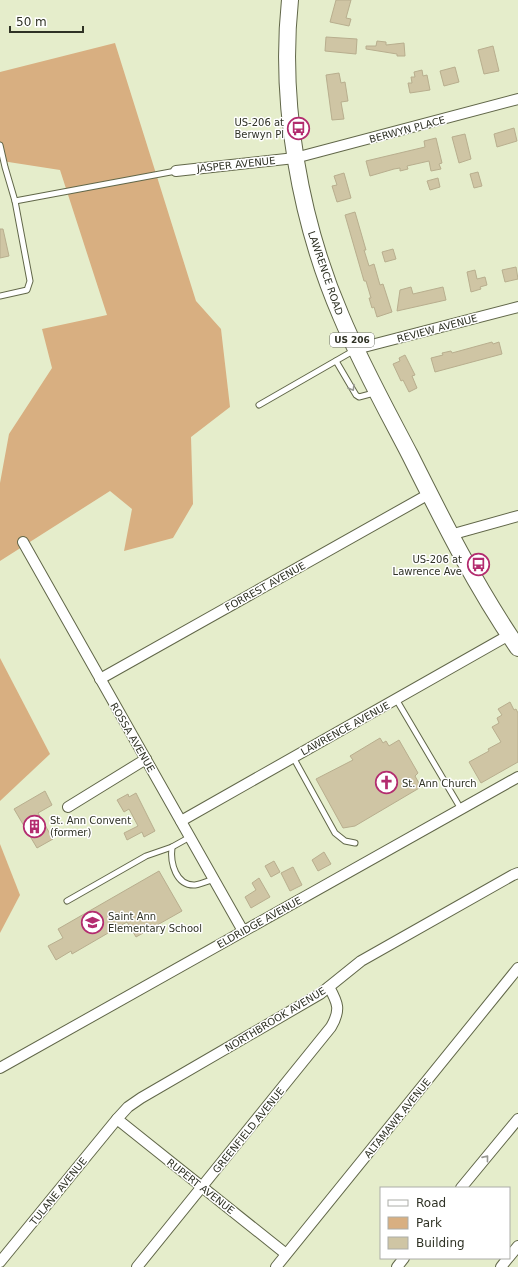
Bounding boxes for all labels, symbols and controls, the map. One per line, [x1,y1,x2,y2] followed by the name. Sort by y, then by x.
[10,8,83,34] scale bar
[16,15,47,29] text: 50 m
[368,114,446,145] street label: BERWYN PLACE
[286,115,312,141] bus stop icon: US-206 at Berwyn Pl
[234,117,284,140] place label: US-206 at Berwyn Pl
[195,155,276,174] street label: JASPER AVENUE
[306,230,345,317] street label: LAWRENCE ROAD
[396,312,479,345] street label: REVIEW AVENUE
[330,333,374,347] road number: US 206
[347,384,354,391] one-way arrow
[465,552,491,578] bus stop icon: US-206 at Lawrence Ave
[393,554,462,577] place label: US-206 at Lawrence Ave
[223,560,307,613] street label: FORREST AVENUE
[299,699,392,757] street label: LAWRENCE AVENUE
[108,701,157,774] street label: ROSSA AVENUE
[373,770,399,796] church icon: St. Ann Church
[402,778,477,789] place label: St. Ann Church
[22,813,48,839] building icon: St. Ann Convent (former)
[50,815,131,838] place label: St. Ann Convent (former)
[215,895,303,950] street label: ELDRIDGE AVENUE
[80,909,106,935] school or university icon: Saint Ann Elementary School
[108,911,202,934] place label: Saint Ann Elementary School
[223,985,327,1054] street label: NORTHBROOK AVENUE
[362,1077,433,1160] street label: ALTAMAWR AVENUE
[211,1085,286,1175] street label: GREENFIELD AVENUE
[27,1155,89,1228] street label: TULANE AVENUE
[482,1155,489,1162] one-way arrow
[165,1157,237,1216] street label: RUPERT AVENUE
[380,1187,510,1259] legend
[416,1196,446,1210] text: Road
[416,1216,442,1230] text: Park
[416,1236,465,1250] text: Building

